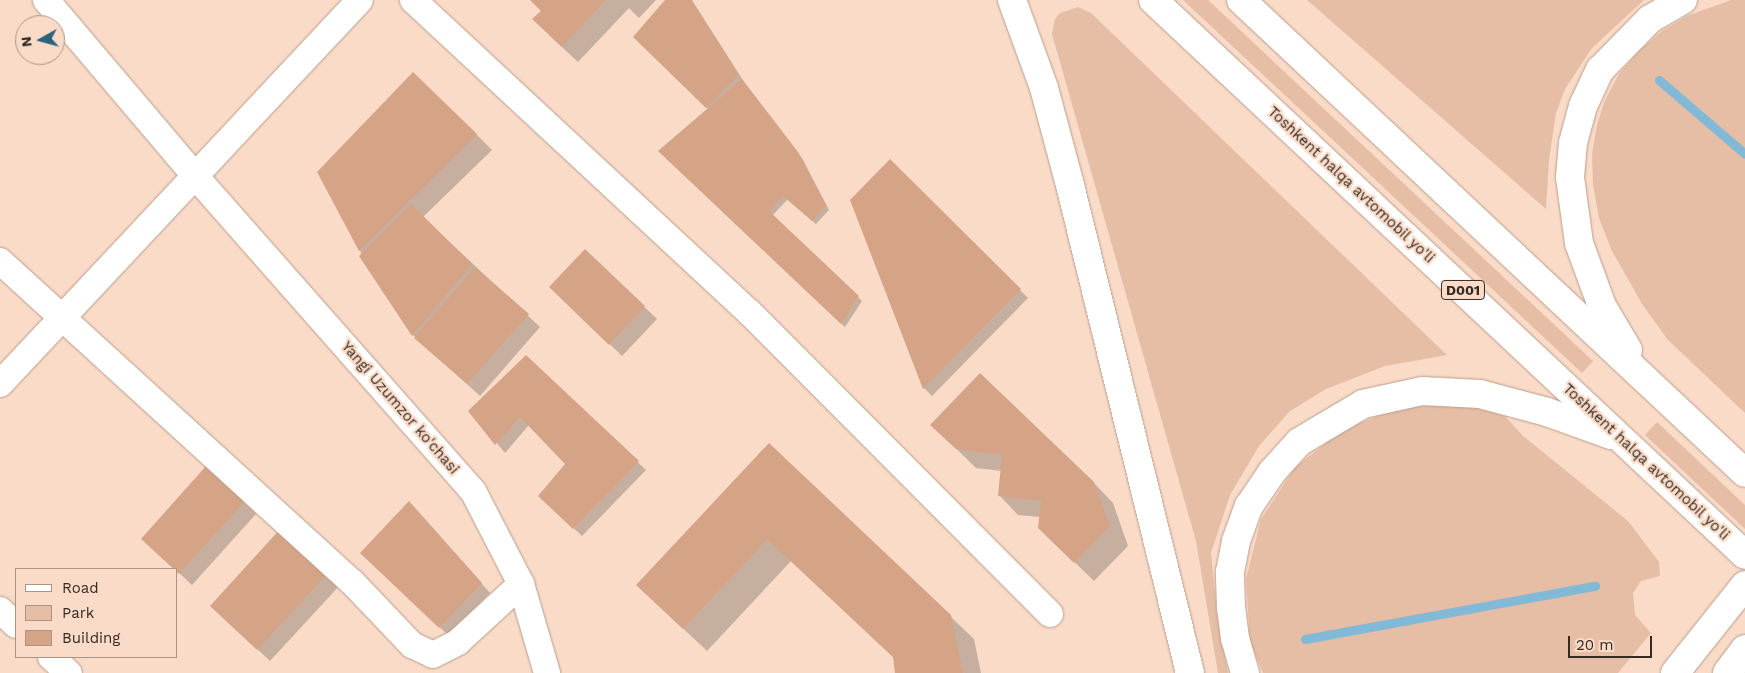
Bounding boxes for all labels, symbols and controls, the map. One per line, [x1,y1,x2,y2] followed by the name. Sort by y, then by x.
[15,15,65,65] north arrow
[18,36,35,48] text: N
[1263,102,1439,268] street label: Toshkent halqa avtomobil yo'li
[1440,278,1486,302] road number: D001
[337,338,463,478] street label: Yangi Uzumzor ko'chasi
[1558,379,1734,545] street label: Toshkent halqa avtomobil yo'li
[15,568,178,658] legend
[62,579,99,597] text: Road
[62,604,94,622] text: Park
[1570,626,1654,658] scale bar
[62,629,120,647] text: Building
[1576,636,1614,654] text: 20 m

